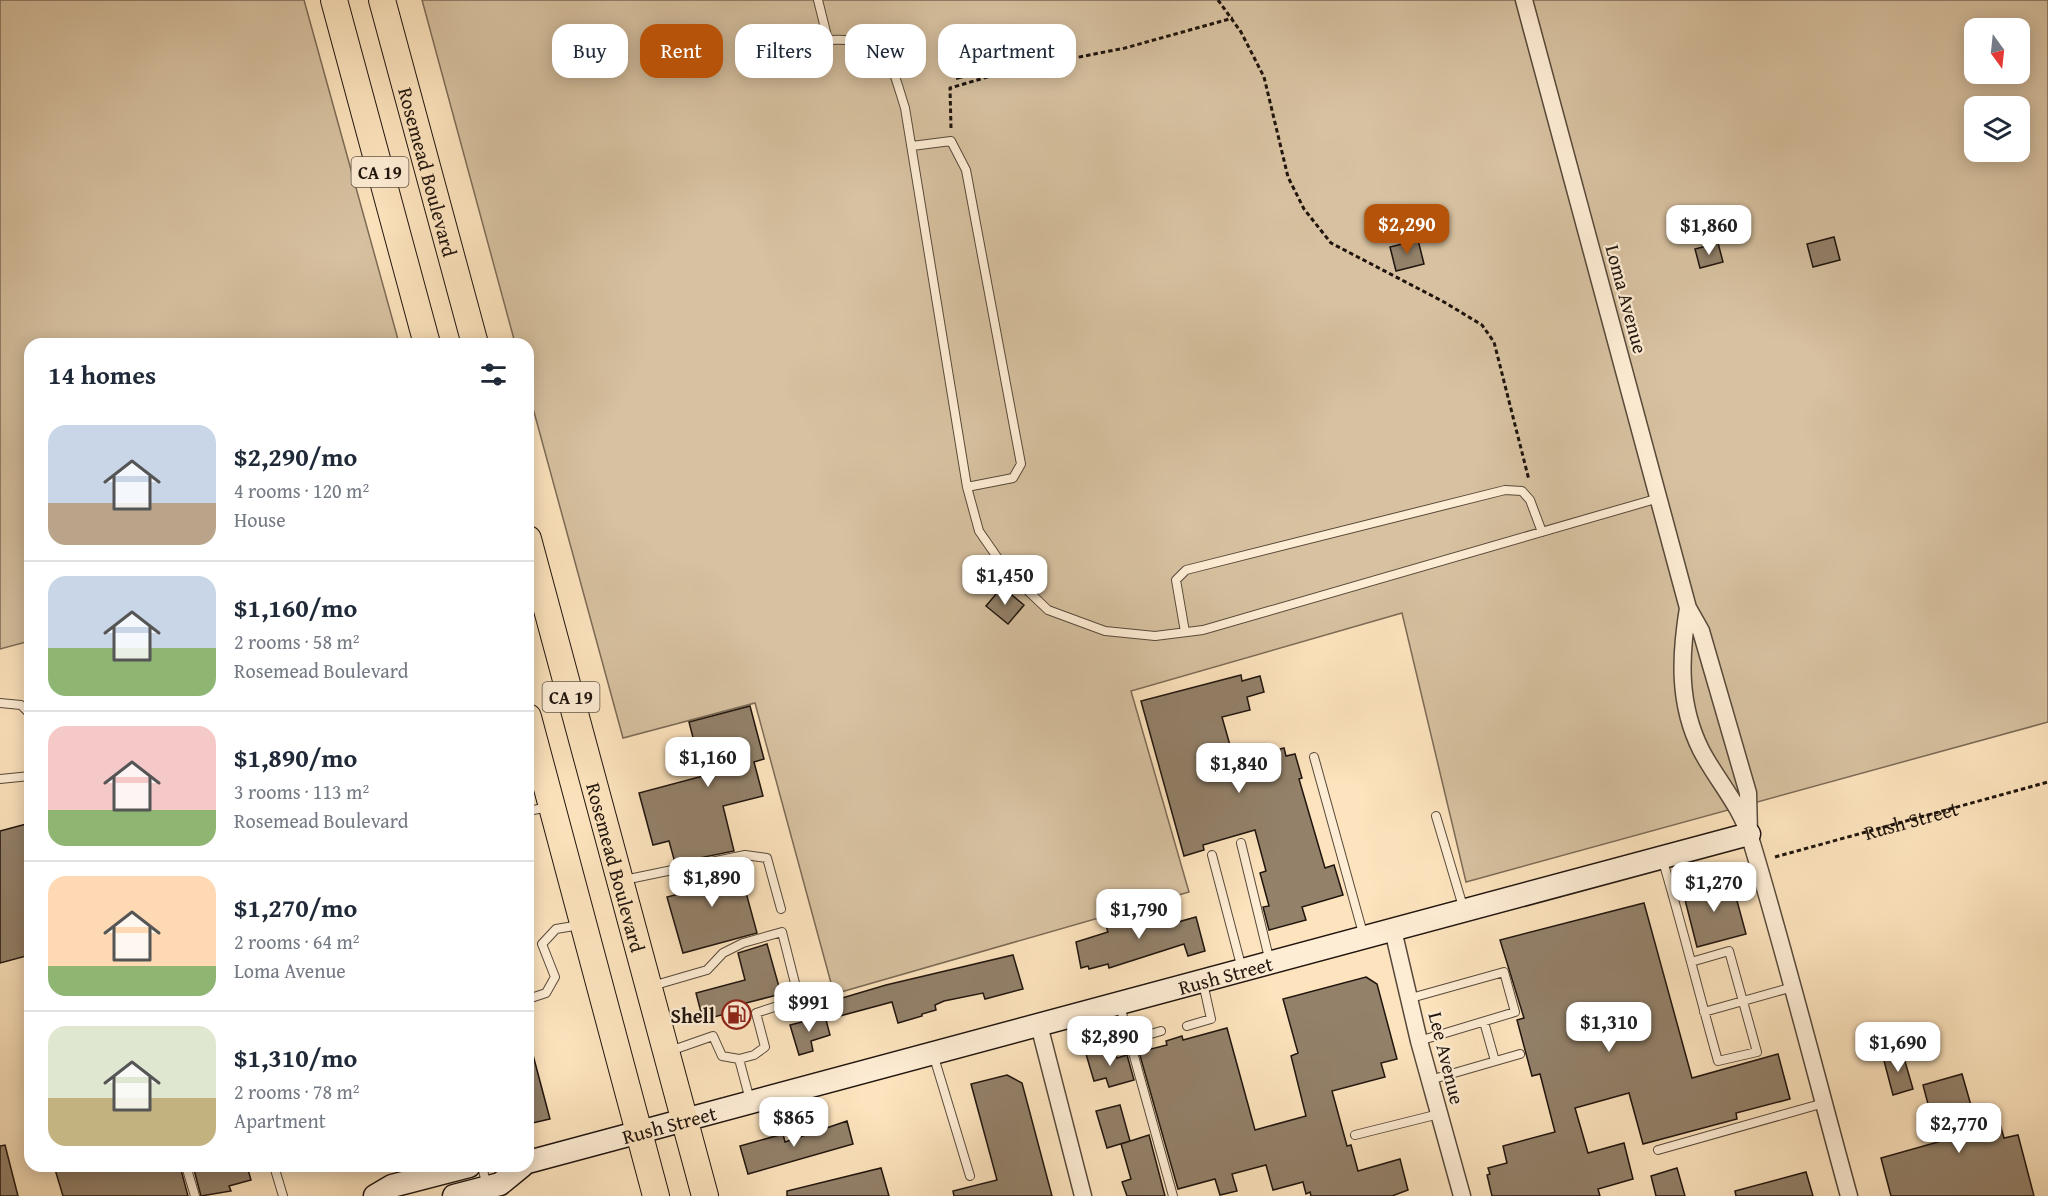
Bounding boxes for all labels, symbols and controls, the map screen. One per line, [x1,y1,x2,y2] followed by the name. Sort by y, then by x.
[1964,18,2030,84] north arrow
[1964,18,2030,162] map controls
[552,24,628,78] chip: Buy
[640,24,723,78] chip: Rent
[735,24,833,78] chip: Filters
[845,24,926,78] chip: New
[938,24,1076,78] chip: Apartment
[392,84,465,260] street label: Rosemead Boulevard
[1964,96,2030,162] button: layers
[352,157,409,187] road number: CA 19
[1358,204,1456,255] pin: $2,290
[1660,205,1758,256] pin: $1,860
[1378,209,1436,238] text: $2,290
[1680,210,1738,239] text: $1,860
[1599,241,1655,357] street label: Loma Avenue
[48,355,156,394] text: 14 homes
[477,358,510,391] icon: filters
[234,437,357,476] text: $2,290/mo
[96,449,168,521] icon: home
[234,476,369,505] text: 4 rooms · 120 m²
[234,505,286,534] text: House
[956,555,1054,606] pin: $1,450
[976,560,1034,589] text: $1,450
[234,588,357,627] text: $1,160/mo
[96,600,168,672] icon: home
[234,627,360,656] text: 2 rooms · 58 m²
[234,656,408,685] text: Rosemead Boulevard
[542,682,600,712] road number: CA 19
[659,737,757,788] pin: $1,160
[234,738,357,777] text: $1,890/mo
[679,742,737,771] text: $1,160
[1190,743,1288,794] pin: $1,840
[1210,748,1268,777] text: $1,840
[96,750,168,822] icon: home
[234,777,369,806] text: 3 rooms · 113 m²
[580,779,653,956] street label: Rosemead Boulevard
[1861,793,1961,846] street label: Rush Street
[234,806,408,835] text: Rosemead Boulevard
[663,857,761,908] pin: $1,890
[683,862,741,891] text: $1,890
[1665,862,1763,913] pin: $1,270
[1685,867,1743,896] text: $1,270
[234,888,357,927] text: $1,270/mo
[1090,889,1188,940] pin: $1,790
[1110,894,1168,923] text: $1,790
[96,900,168,972] icon: home
[234,927,360,956] text: 2 rooms · 64 m²
[1175,948,1276,1001] street label: Rush Street
[234,956,346,985] text: Loma Avenue
[773,982,845,1033] pin: $991
[788,987,830,1016] text: $991
[720,999,752,1031] fuel station icon: Shell
[670,1001,715,1030] place label: Shell
[1560,1002,1658,1053] pin: $1,310
[1580,1007,1638,1036] text: $1,310
[1422,1009,1472,1107] street label: Lee Avenue
[1061,1016,1159,1067] pin: $2,890
[1081,1021,1139,1050] text: $2,890
[1849,1022,1947,1073] pin: $1,690
[1869,1027,1927,1056] text: $1,690
[234,1038,357,1077] text: $1,310/mo
[96,1050,168,1122] icon: home
[234,1077,360,1106] text: 2 rooms · 78 m²
[758,1097,830,1148] pin: $865
[619,1098,719,1151] street label: Rush Street
[773,1102,815,1131] text: $865
[1910,1103,2008,1154] pin: $2,770
[234,1106,326,1135] text: Apartment
[1930,1108,1988,1137] text: $2,770

